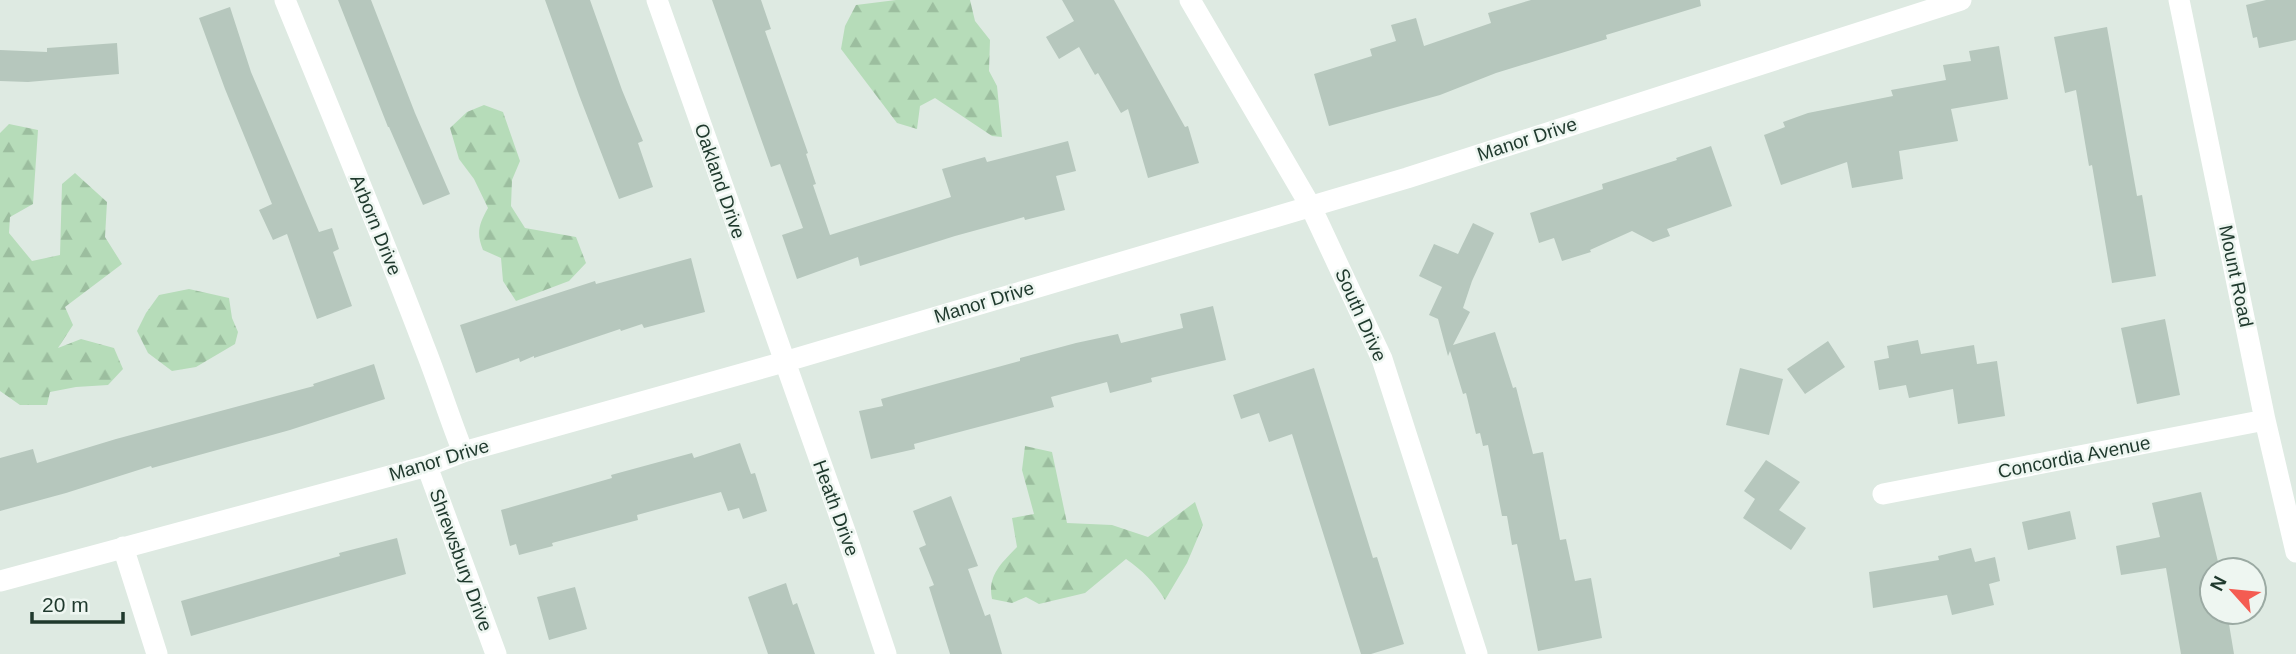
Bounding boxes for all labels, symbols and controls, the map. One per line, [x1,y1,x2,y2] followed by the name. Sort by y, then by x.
[1475,113,1579,165] street label: Manor Drive
[690,121,750,241] street label: Oakland Drive
[346,172,406,278] street label: Arborn Drive
[2215,223,2257,329] street label: Mount Road
[1331,265,1391,365] street label: South Drive
[931,277,1037,327] street label: Manor Drive
[1996,432,2152,482] street label: Concordia Avenue
[386,435,492,485] street label: Manor Drive
[809,457,863,559] street label: Heath Drive
[425,486,497,634] street label: Shrewsbury Drive
[2198,556,2268,626] north arrow
[2206,573,2231,594] text: N
[32,580,122,624] scale bar
[42,593,89,616] text: 20 m

